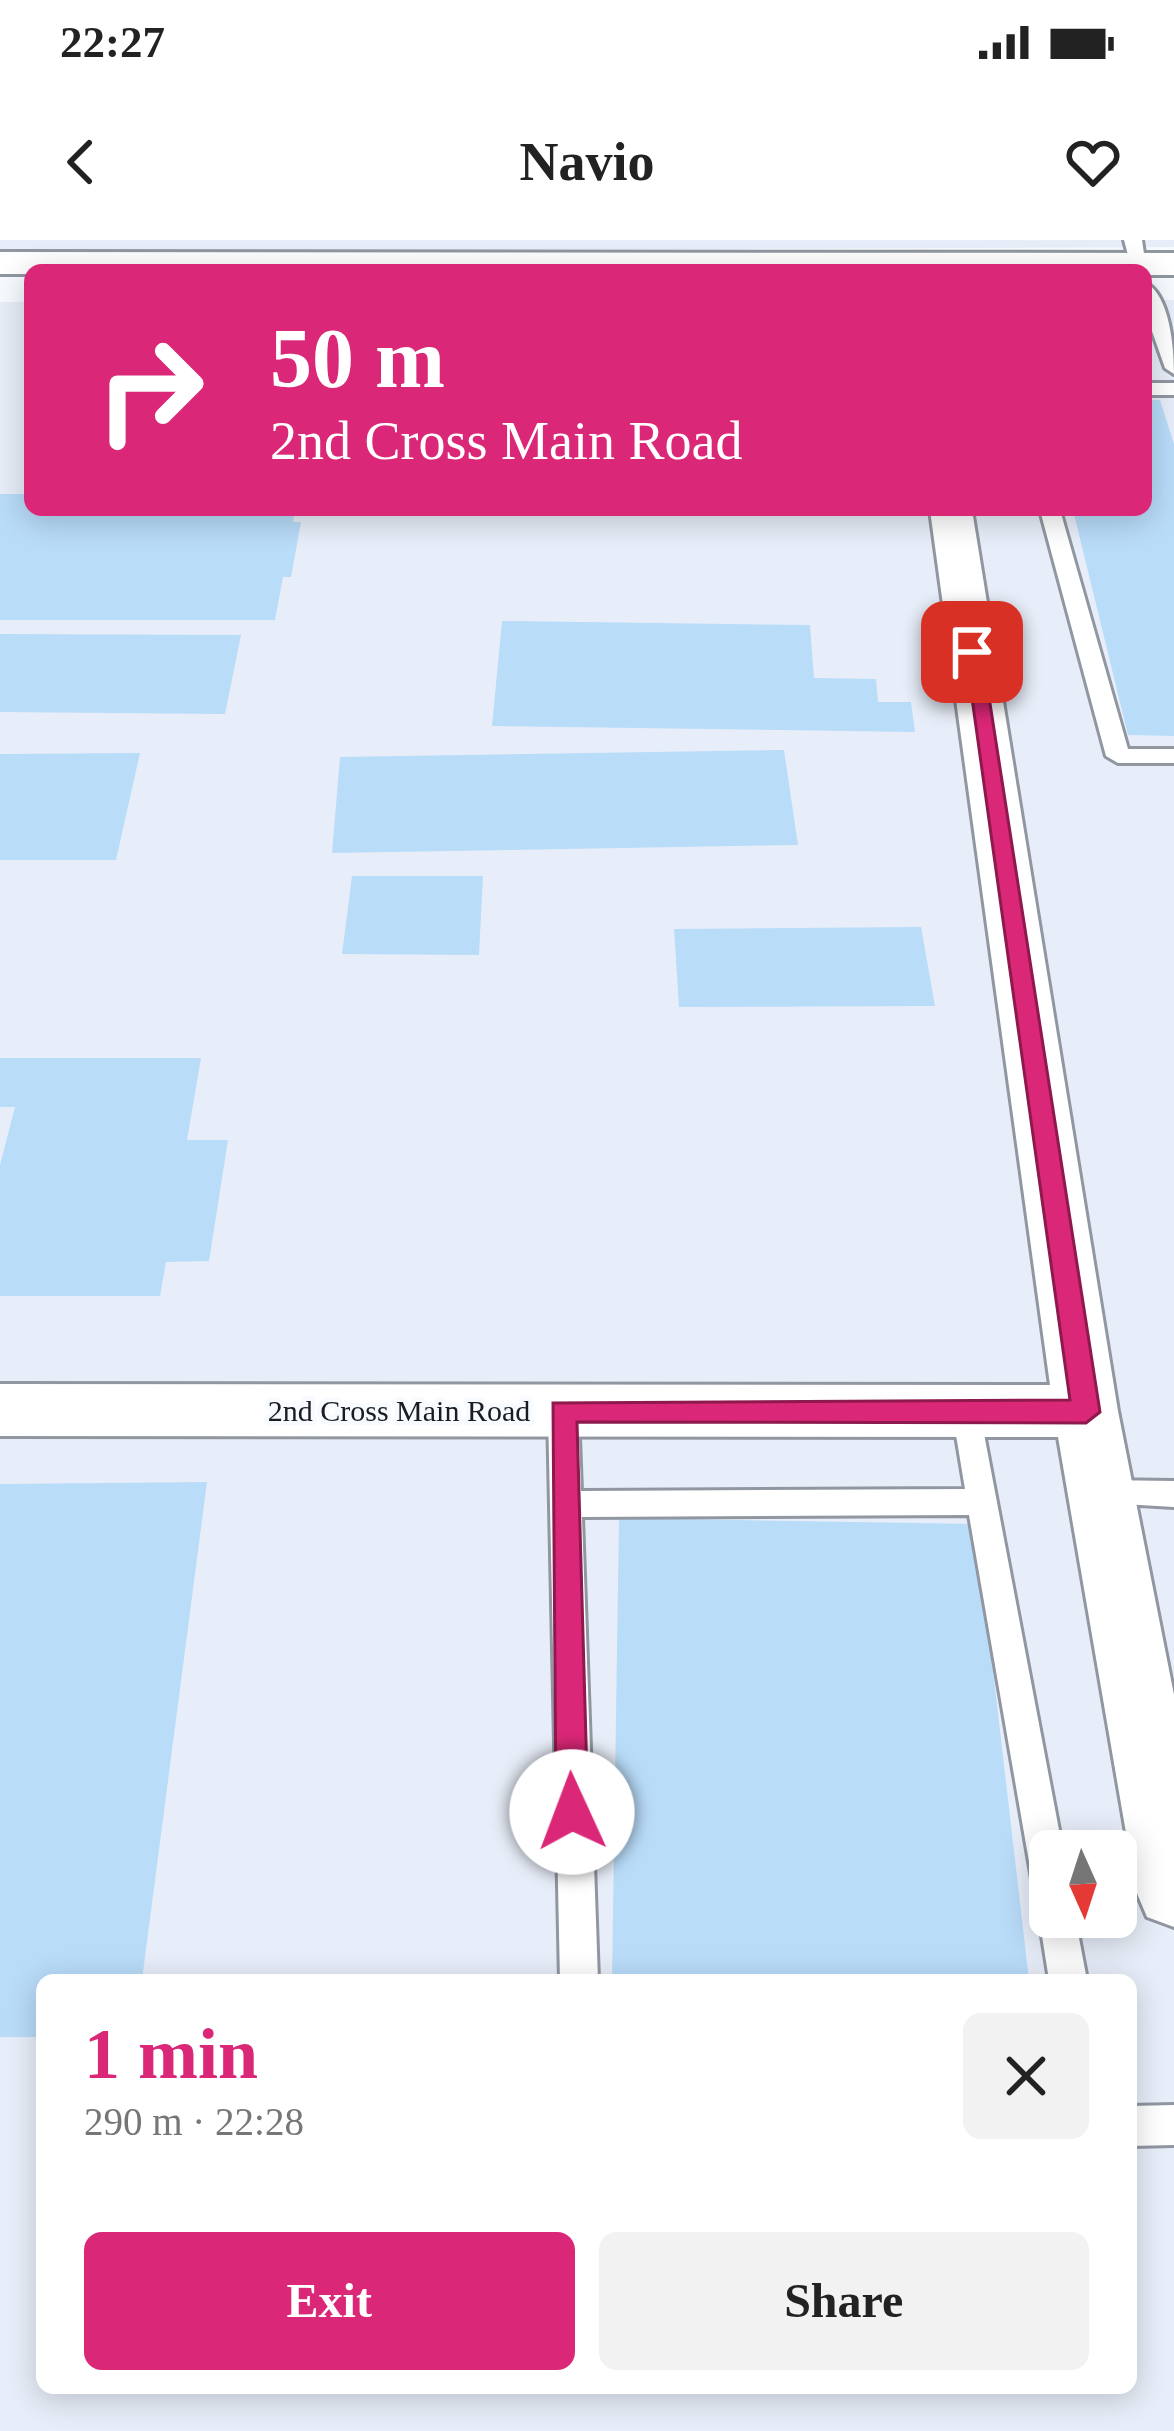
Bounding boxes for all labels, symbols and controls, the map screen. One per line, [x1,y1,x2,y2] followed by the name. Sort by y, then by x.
[60,17,165,67] text: 22:27
[48,129,114,195] icon: back
[1060,129,1126,195] icon: heart
[520,132,655,192] text: Navio
[72,312,228,468] icon: right
[270,312,445,405] text: 50 m
[270,411,743,471] text: 2nd Cross Main Road
[921,601,1023,703] pin
[939,619,1005,685] icon: arrive
[268,1394,530,1427] street label: 2nd Cross Main Road
[509,1749,635,1875] position arrow
[1029,1830,1137,1938] north arrow
[1029,1830,1137,1938] map controls
[963,2013,1089,2139] button: close
[84,2014,258,2094] text: 1 min
[84,2100,304,2143] text: 290 m · 22:28
[84,2232,575,2370] button: Exit
[599,2232,1089,2370] button: Share

